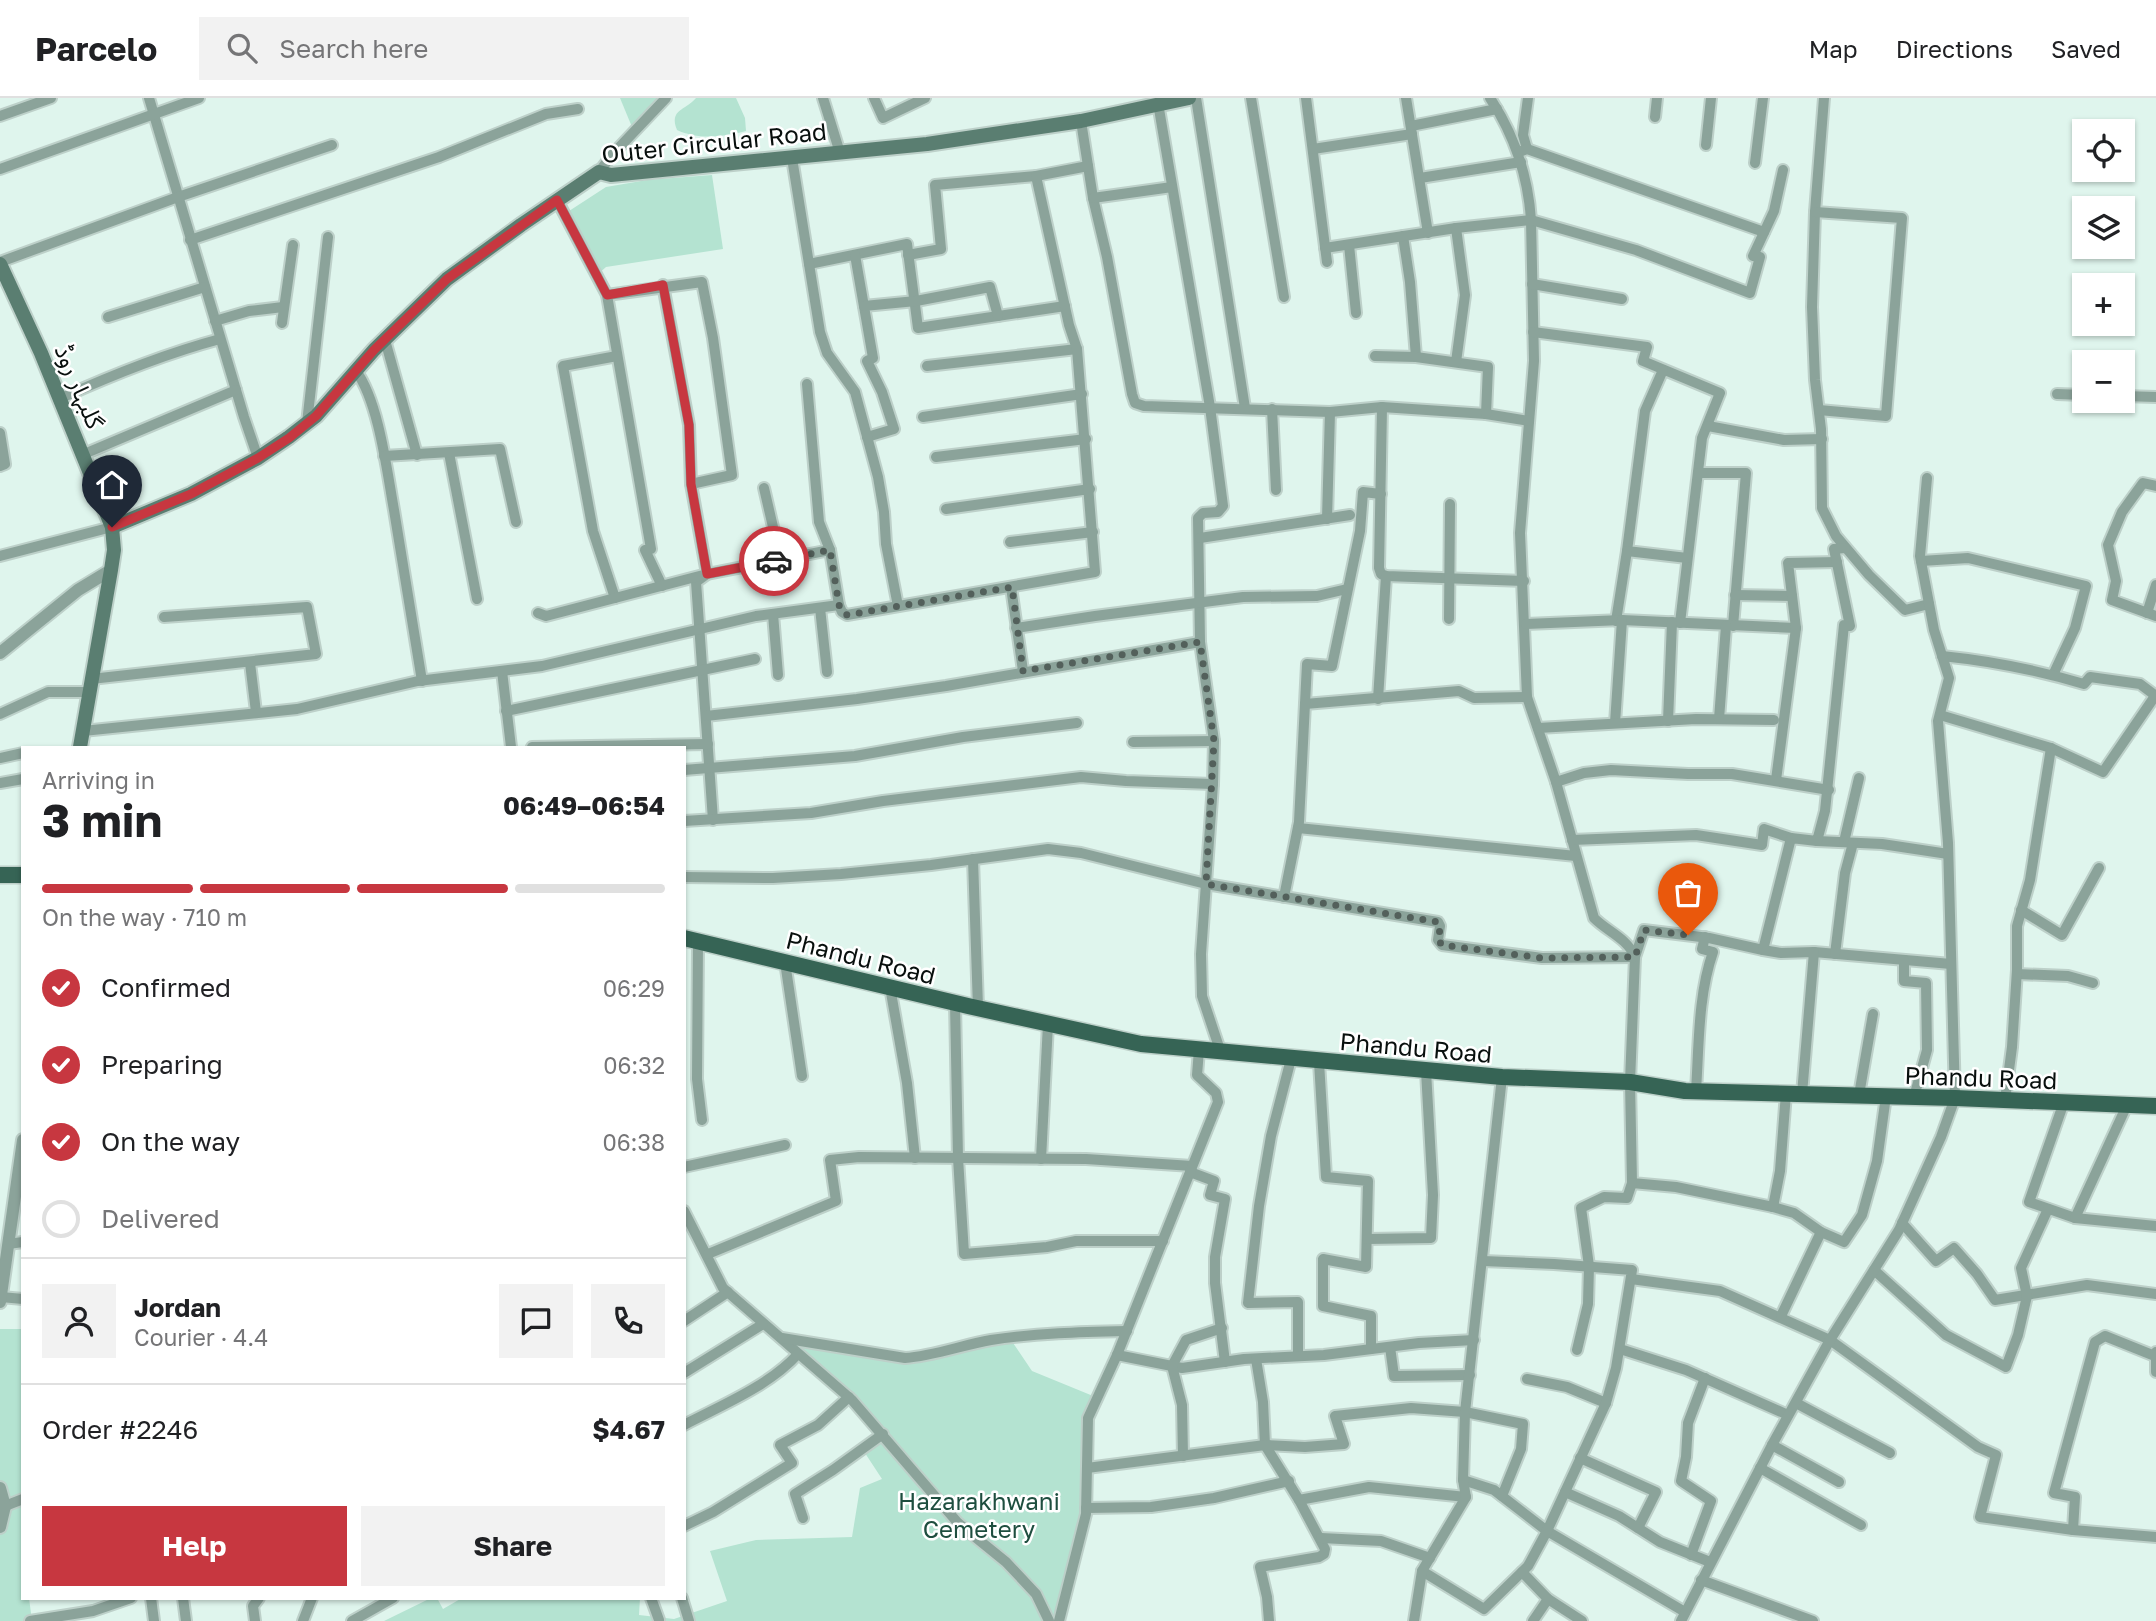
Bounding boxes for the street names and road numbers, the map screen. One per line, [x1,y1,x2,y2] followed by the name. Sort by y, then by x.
[600,116,828,168] street label: Outer Circular Road
[48,340,111,434] street label: گلبہار روڈ
[783,924,939,990] street label: Phandu Road
[1339,1026,1493,1068] street label: Phandu Road
[1904,1060,2058,1094] street label: Phandu Road

